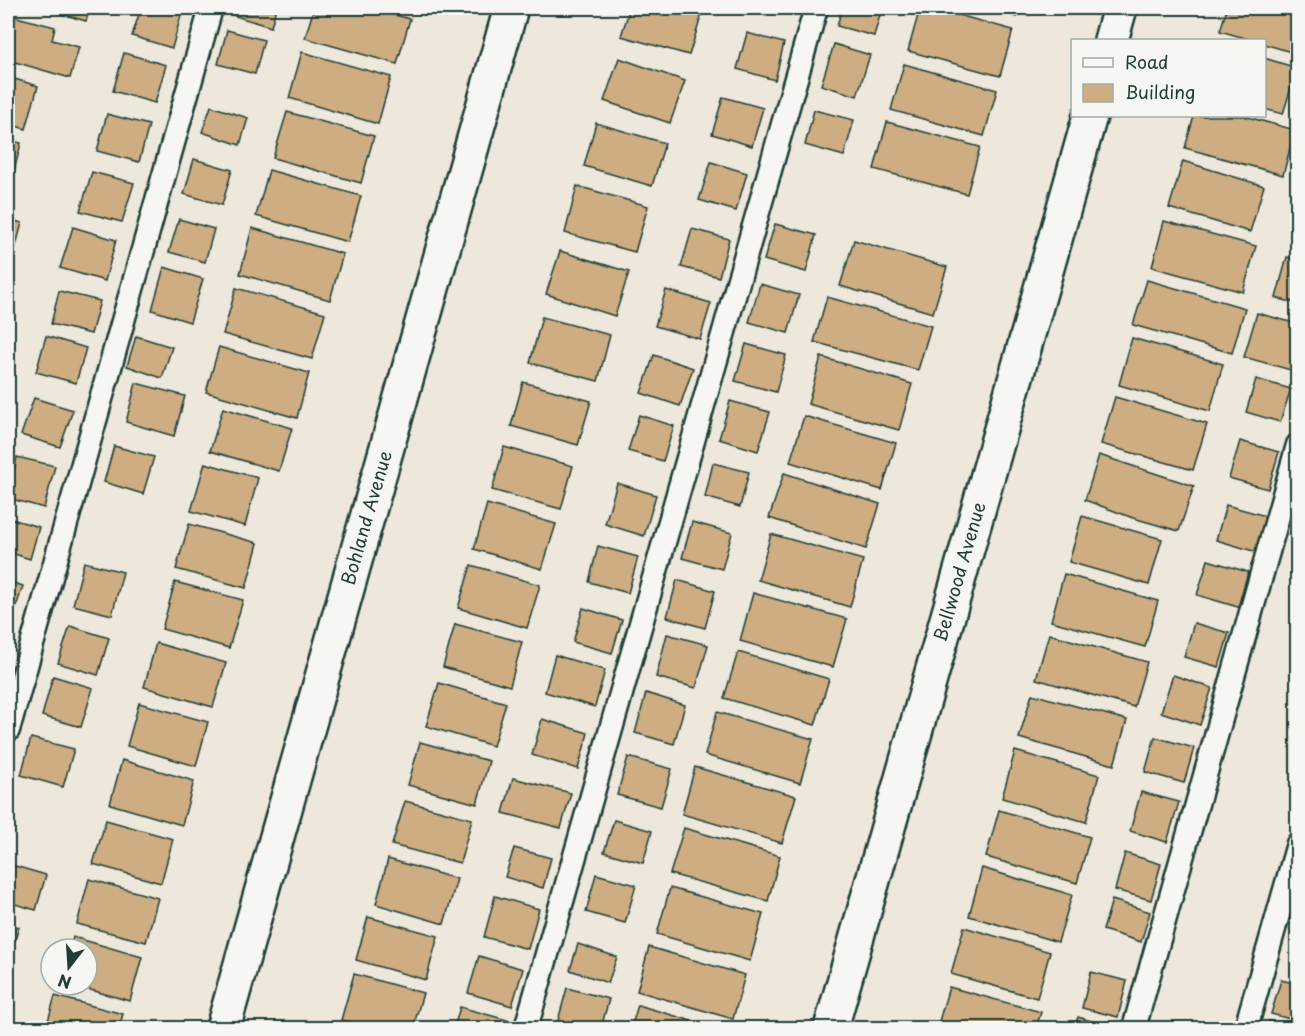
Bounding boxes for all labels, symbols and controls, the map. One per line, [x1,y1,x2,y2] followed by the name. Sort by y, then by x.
[1071,39,1266,117] legend
[1125,48,1169,75] text: Road
[1125,78,1195,105] text: Building
[334,447,398,588] street label: Bohland Avenue
[926,498,991,645] street label: Bellwood Avenue
[39,937,99,997] north arrow
[55,969,74,996] text: N

